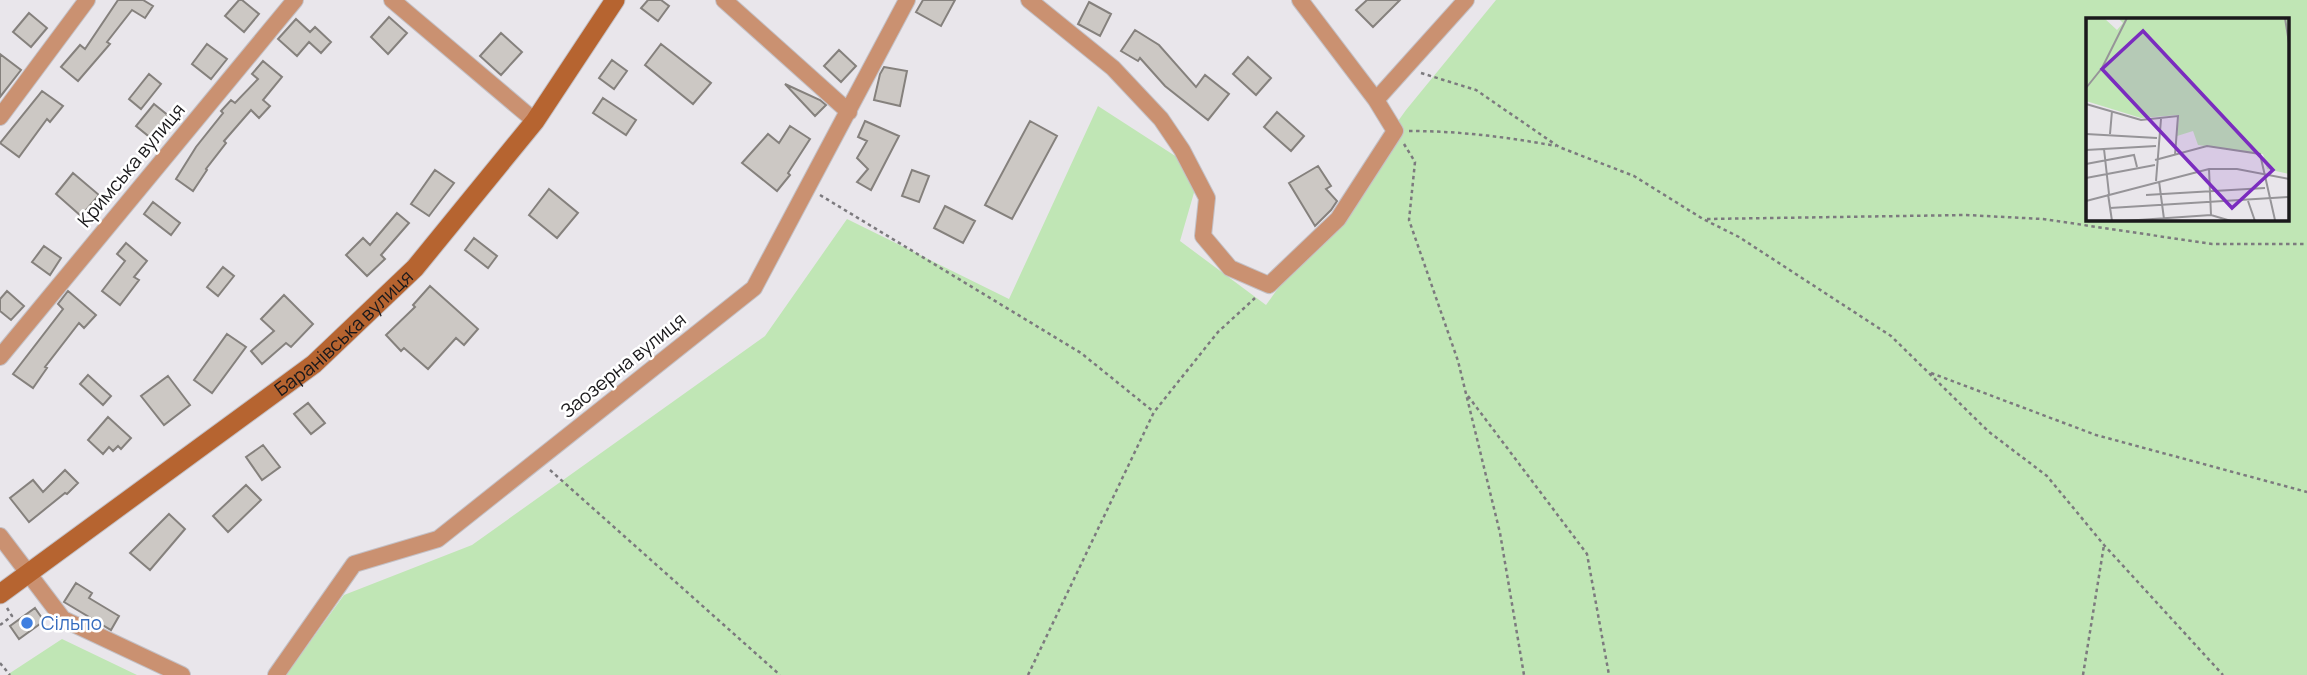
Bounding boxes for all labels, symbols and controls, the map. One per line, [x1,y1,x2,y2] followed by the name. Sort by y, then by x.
[2086,18,2290,220] inset map
[71,97,191,233] street label: Кримська вулиця
[269,264,418,402] street label: Баранівська вулиця
[555,306,691,424] street label: Заозерна вулиця
[41,610,102,636] place label: Сільпо
[19,615,35,631] marker: Сільпо

